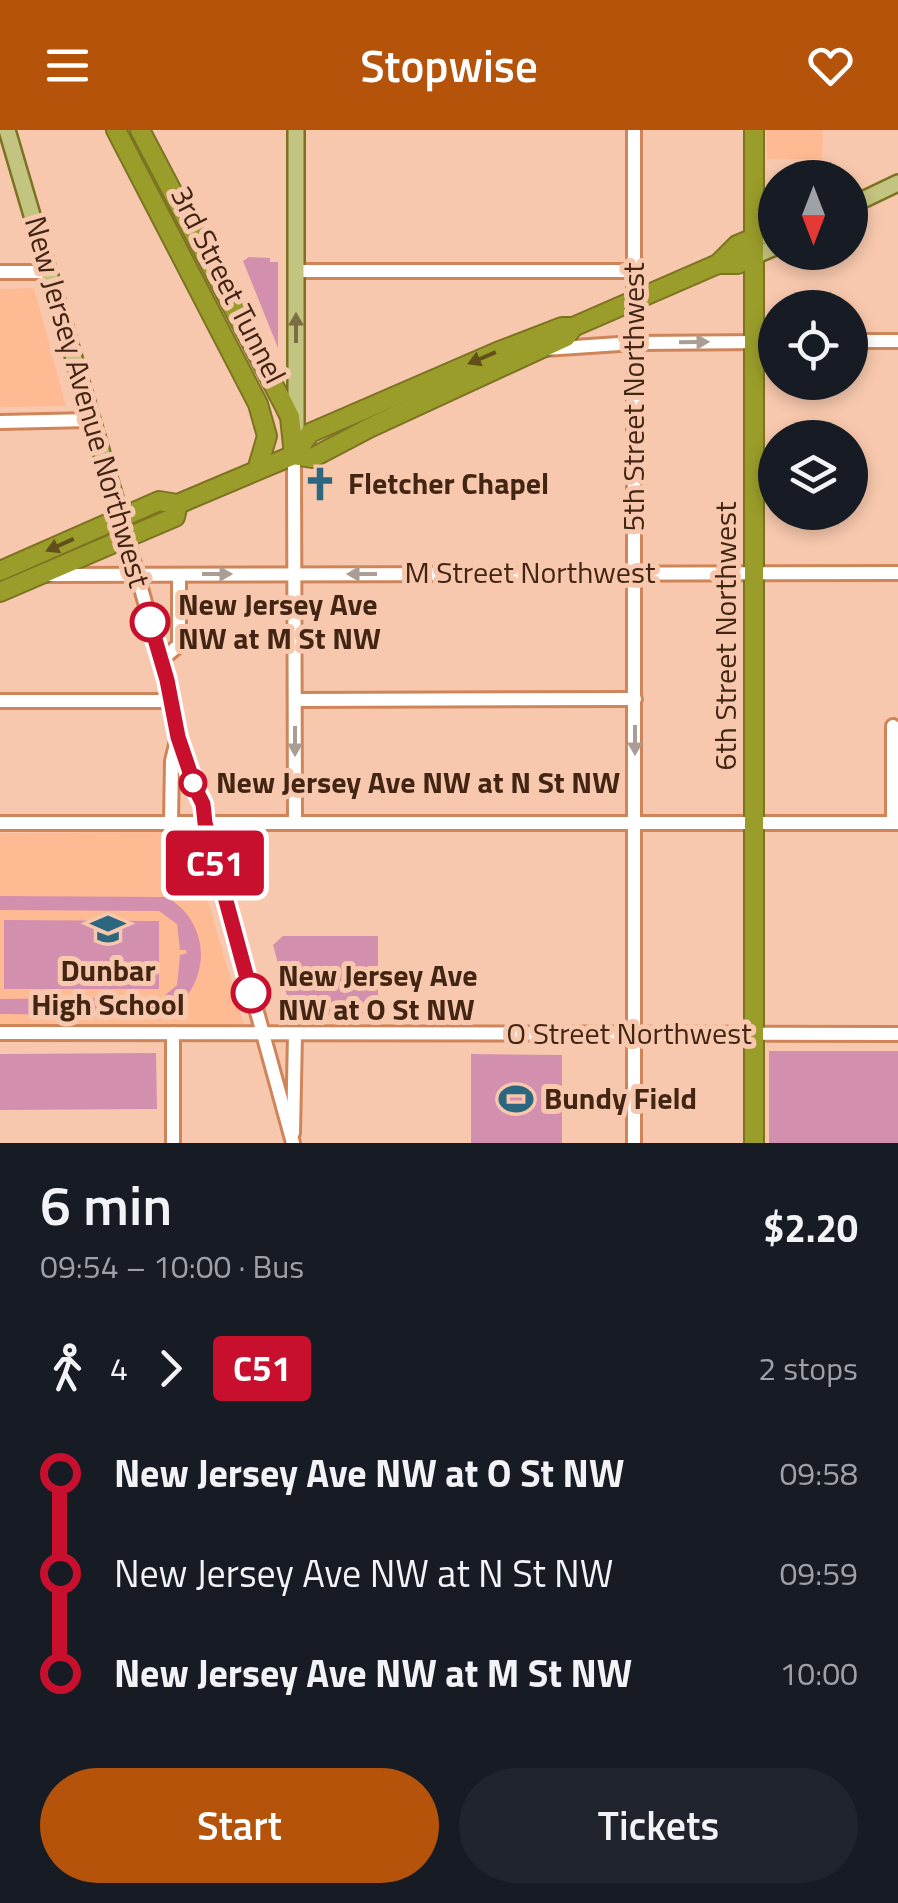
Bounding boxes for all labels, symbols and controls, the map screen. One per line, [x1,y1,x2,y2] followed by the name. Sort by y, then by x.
[360,31,538,99] text: Stopwise
[40,38,95,93] icon: menu
[803,38,858,93] icon: heart
[758,160,868,270] north arrow
[758,160,868,530] map controls
[159,178,299,391] street label: 3rd Street Tunnel
[13,211,163,593] street label: New Jersey Avenue Northwest
[610,262,656,532] street label: 5th Street Northwest
[758,290,868,400] button: locate
[288,311,304,343] one-way arrow
[679,334,711,350] one-way arrow
[467,350,497,366] one-way arrow
[758,420,868,530] button: layers
[348,460,549,506] place label: Fletcher Chapel
[301,465,339,503] church icon: Fletcher Chapel
[702,501,748,771] street label: 6th Street Northwest
[45,537,75,553] one-way arrow
[405,549,656,595] street label: M Street Northwest
[201,566,233,582] one-way arrow
[346,566,378,582] one-way arrow
[178,581,381,661] place label: New Jersey Ave NW at M St NW
[131,603,169,641] marker: New Jersey Ave NW at M St NW
[627,725,643,757] one-way arrow
[287,726,303,758] one-way arrow
[216,759,620,805] place label: New Jersey Ave NW at N St NW
[180,770,206,796] marker: New Jersey Ave NW at N St NW
[158,830,272,896] line badge: C51
[186,836,244,890] text: C51
[89,910,127,948] school or university icon: Dunbar High School
[31,947,185,1027] place label: Dunbar High School
[278,952,478,1032] place label: New Jersey Ave NW at O St NW
[232,974,270,1012] marker: New Jersey Ave NW at O St NW
[506,1010,752,1056] street label: O Street Northwest
[544,1075,697,1121] place label: Bundy Field
[497,1080,535,1118] sports icon: Bundy Field
[40,1163,172,1246] text: 6 min
[763,1199,858,1257] text: $2.20
[40,1242,304,1290] text: 09:54 – 10:00 · Bus
[40,1341,95,1396] icon: walk
[143,1341,198,1396] icon: forward
[233,1341,291,1395] text: C51
[110,1344,128,1392] text: 4
[758,1344,858,1392] text: 2 stops
[114,1444,624,1502] text: New Jersey Ave NW at O St NW
[779,1449,858,1497] text: 09:58
[114,1544,613,1602] text: New Jersey Ave NW at N St NW
[779,1549,858,1597] text: 09:59
[114,1644,632,1702] text: New Jersey Ave NW at M St NW
[779,1649,858,1697] text: 10:00
[40,1768,439,1883] button: Start
[459,1768,858,1883] button: Tickets

